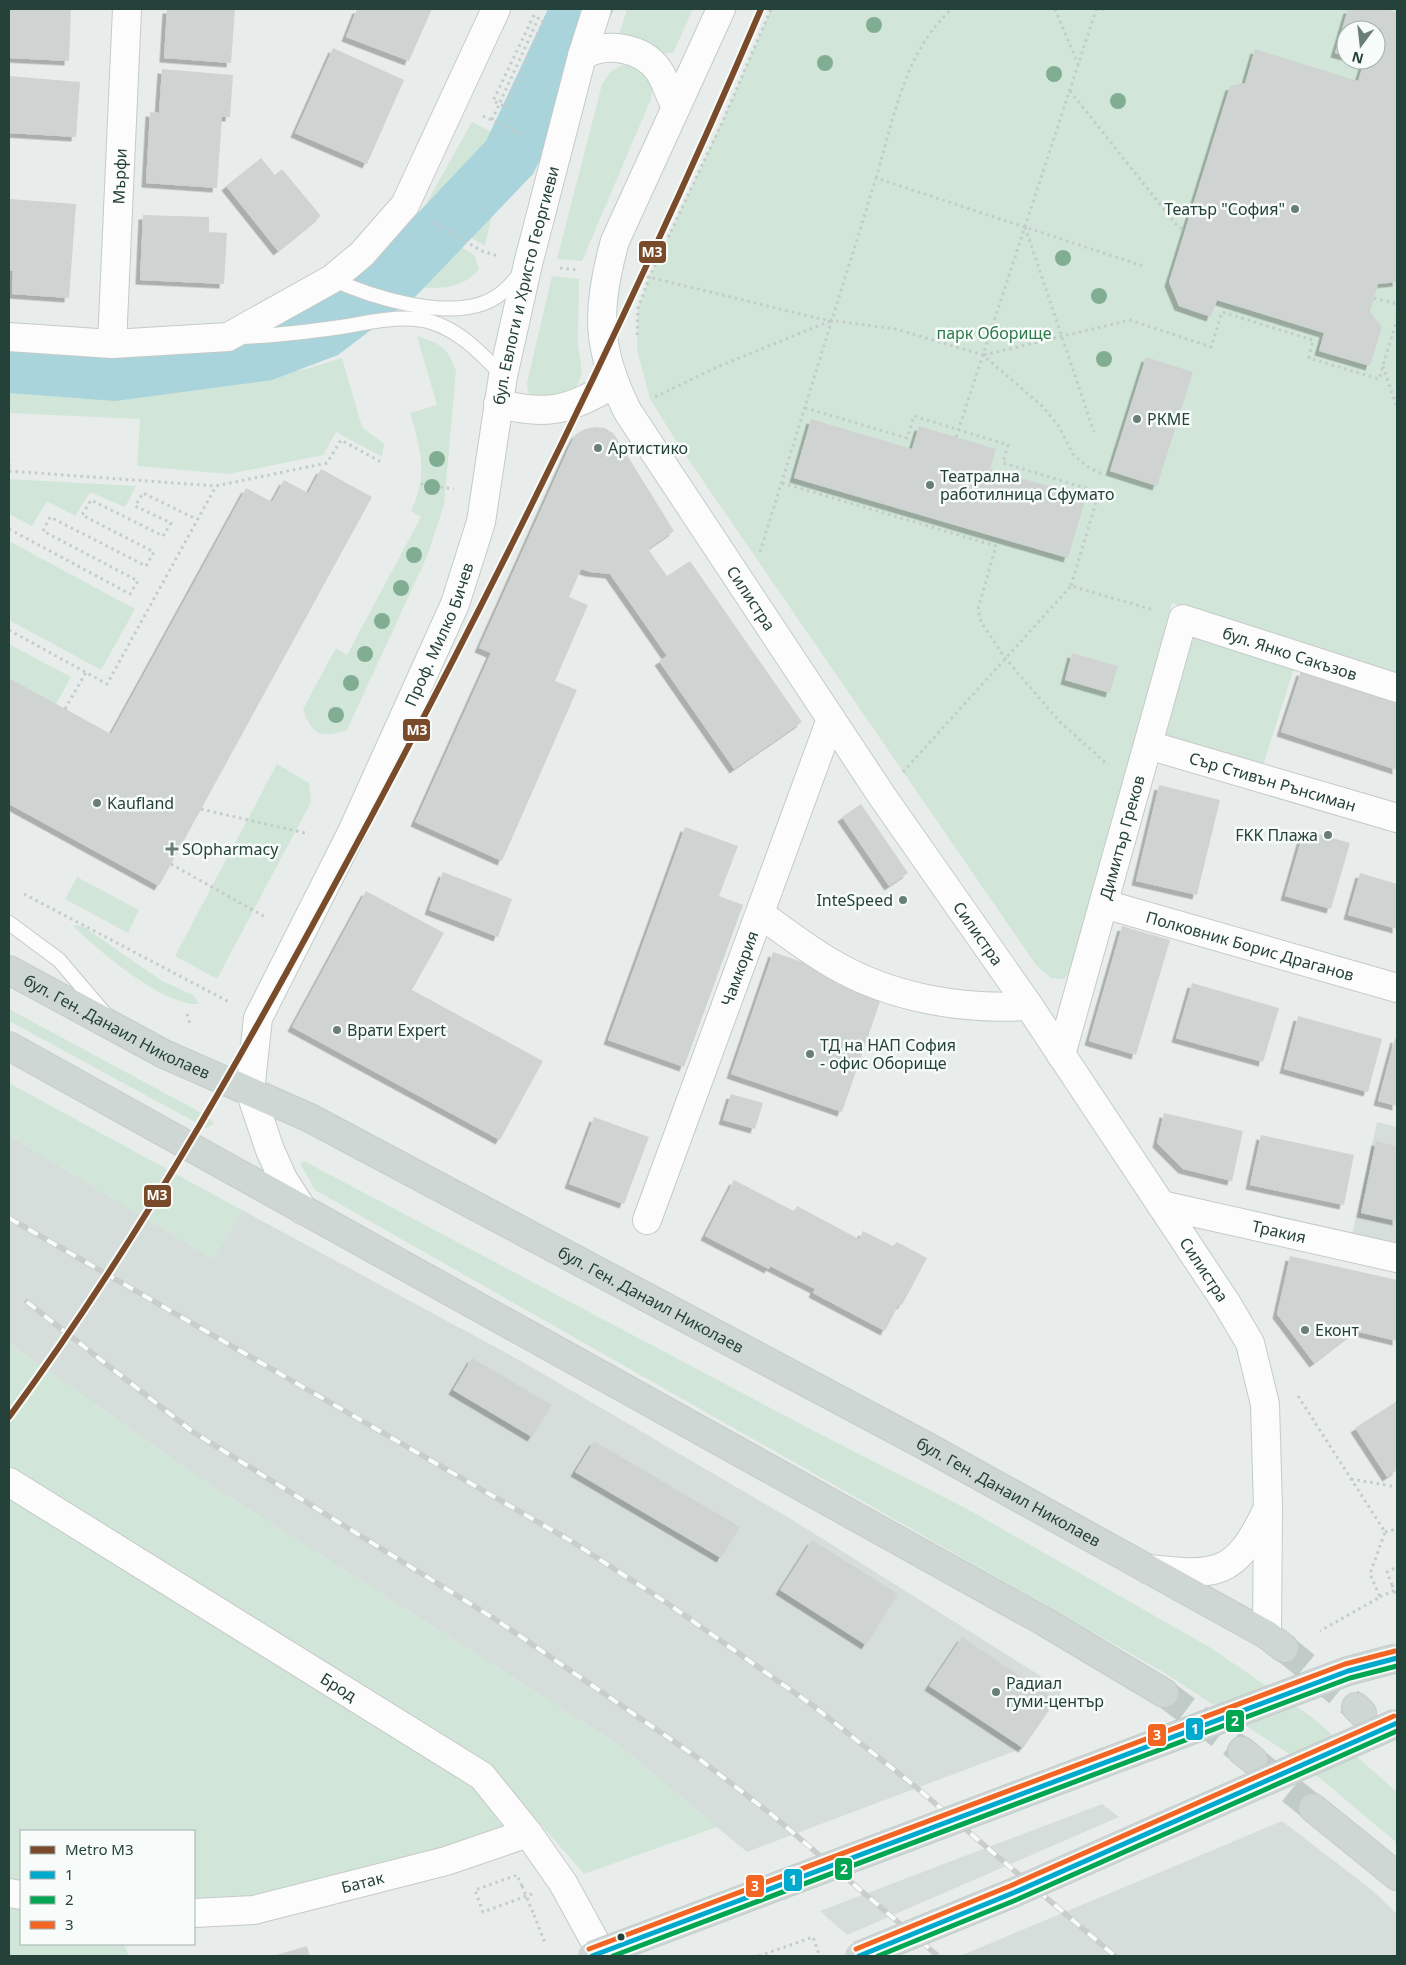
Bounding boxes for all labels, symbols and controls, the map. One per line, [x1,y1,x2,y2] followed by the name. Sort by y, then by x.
[1336,20,1386,70] north arrow
[1350,47,1365,69] text: N
[107,148,132,205] street label: Мърфи
[488,164,564,406] street label: бул. Евлоги и Христо Георгиеви
[1164,198,1285,220] place label: Театър "София"
[1289,203,1301,215] marker: Театър "София"
[638,240,667,264] line badge: M3
[641,242,663,261] text: M3
[936,322,1052,344] park label: парк Оборище
[1147,408,1190,430] place label: РКМЕ
[1131,413,1143,425] marker: РКМЕ
[608,437,688,459] place label: Артистико
[592,442,604,454] marker: Артистико
[940,465,1114,505] place label: Театрална работилница Сфумато
[924,479,936,491] marker: Театрална работилница Сфумато
[399,560,478,710] street label: Проф. Милко Бичев
[722,561,781,635] street label: Силистра
[1220,621,1360,685] street label: бул. Янко Сакъзов
[402,718,431,742] line badge: M3
[406,720,428,739] text: M3
[1187,747,1359,816] street label: Сър Стивън Рънсиман
[1094,773,1150,902] street label: Димитър Греков
[107,792,174,814] place label: Kaufland
[91,797,103,809] marker: Kaufland
[1235,824,1318,846] place label: FKK Плажа
[1322,829,1334,841] marker: FKK Плажа
[182,838,279,860] place label: SOpharmacy
[166,843,178,855] marker: SOpharmacy
[816,889,893,911] place label: InteSpeed
[897,894,909,906] marker: InteSpeed
[948,897,1008,970] street label: Силистра
[1143,906,1357,986] street label: Полковник Борис Драганов
[716,928,763,1009] street label: Чамкория
[20,969,214,1084] street label: бул. Ген. Данаил Николаев
[347,1019,446,1041] place label: Врати Expert
[331,1024,343,1036] marker: Врати Expert
[820,1034,956,1074] place label: ТД на НАП София - офис Оборище
[804,1048,816,1060] marker: ТД на НАП София - офис Оборище
[143,1184,172,1208] line badge: M3
[146,1185,168,1204] text: M3
[1250,1215,1308,1248] street label: Тракия
[1175,1233,1234,1306] street label: Силистра
[554,1241,748,1358] street label: бул. Ген. Данаил Николаев
[1315,1319,1359,1341] place label: Еконт
[1299,1324,1311,1336] marker: Еконт
[913,1432,1105,1552] street label: бул. Ген. Данаил Николаев
[316,1667,361,1707] street label: Брод
[1006,1672,1104,1712] place label: Радиал гуми-център
[990,1686,1002,1698] marker: Радиал гуми-център
[1225,1709,1245,1733] line badge: 2
[1231,1711,1239,1730] text: 2
[1185,1717,1204,1741] line badge: 1
[1191,1719,1199,1738] text: 1
[1147,1723,1167,1747] line badge: 3
[1153,1725,1161,1744] text: 3
[20,1830,195,1945] legend
[65,1839,134,1859] text: Metro M3
[834,1857,853,1881] line badge: 2
[840,1859,848,1878] text: 2
[65,1864,74,1884] text: 1
[339,1866,387,1898] street label: Батак
[783,1868,803,1892] line badge: 1
[789,1870,797,1889] text: 1
[745,1874,765,1898] line badge: 3
[751,1876,759,1895] text: 3
[65,1889,74,1909] text: 2
[65,1914,74,1934] text: 3
[616,1932,626,1942] unlabelled marker

